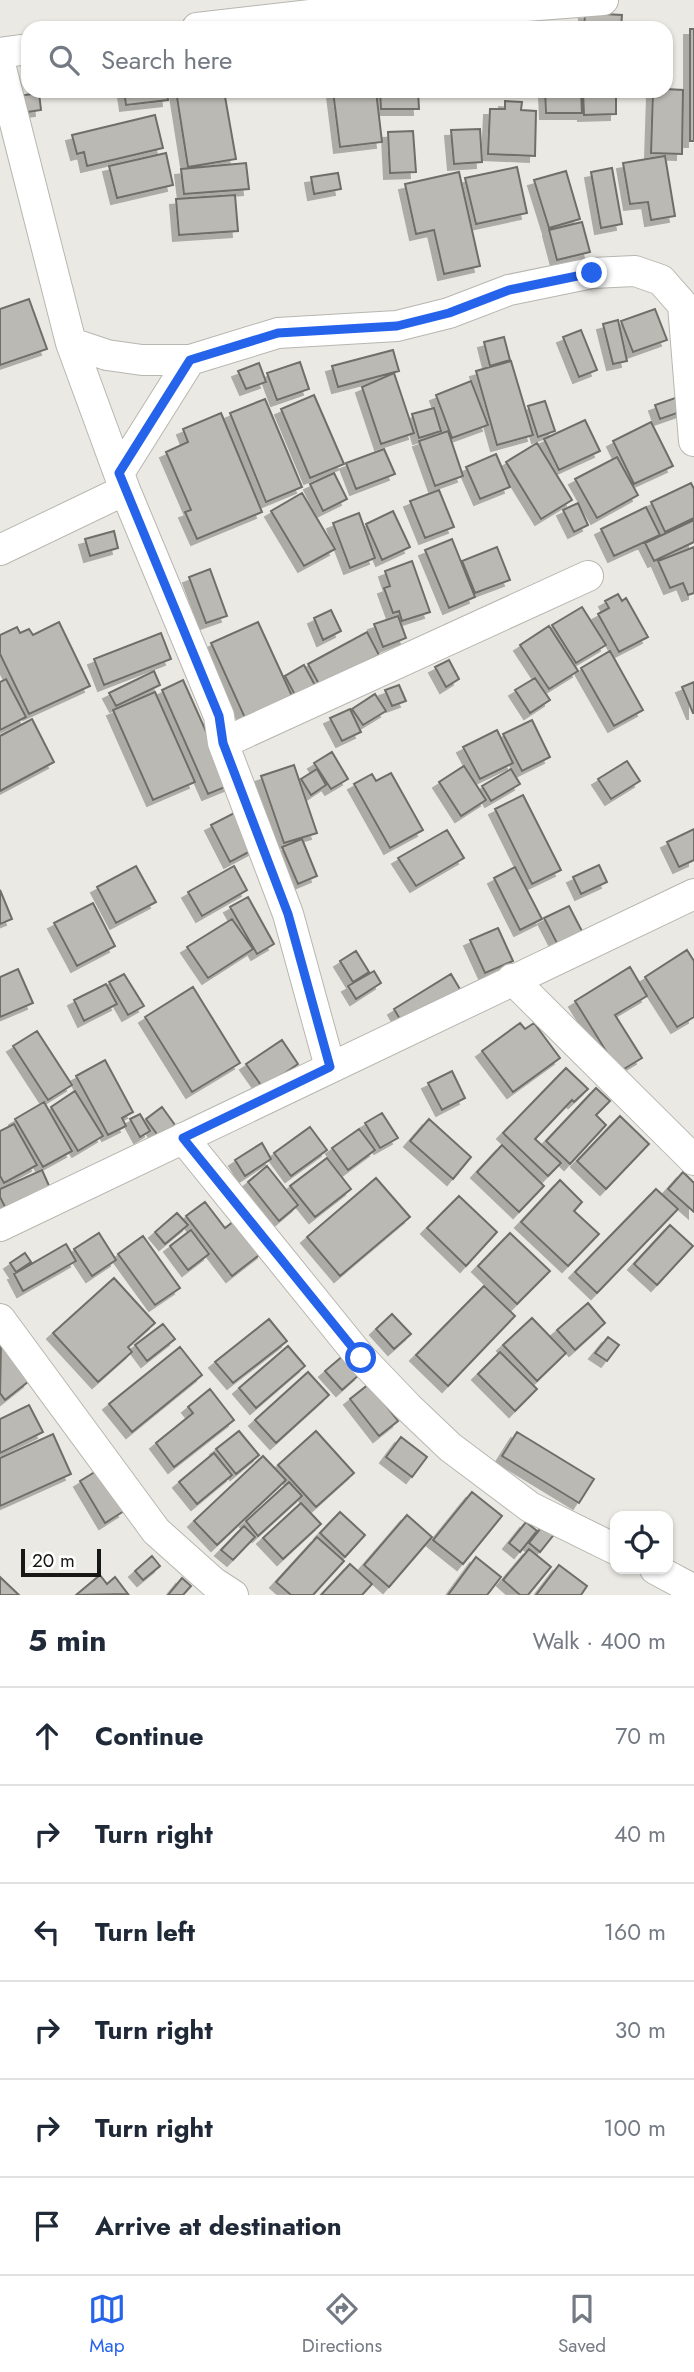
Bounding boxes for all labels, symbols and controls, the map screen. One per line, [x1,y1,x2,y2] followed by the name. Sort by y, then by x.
[21,21,673,98] search box
[45,41,83,79] icon: search
[101,41,233,79] text: Search here
[576,257,607,288] route end
[345,1342,376,1373] route start
[610,1511,673,1574] map controls
[610,1511,673,1574] button: locate
[21,1546,102,1578] scale bar
[32,1547,75,1574] text: 20 m
[28,1619,106,1662] text: 5 min
[533,1624,666,1658] text: Walk · 400 m
[28,1717,66,1755] icon: ahead
[95,1717,204,1755] text: Continue
[615,1719,666,1753] text: 70 m
[28,1815,66,1853] icon: right
[95,1815,213,1853] text: Turn right
[614,1817,666,1851] text: 40 m
[28,1913,66,1951] icon: left
[95,1913,195,1951] text: Turn left
[604,1915,666,1949] text: 160 m
[28,2011,66,2049] icon: right
[95,2011,213,2049] text: Turn right
[615,2013,666,2047] text: 30 m
[28,2109,66,2147] icon: right
[95,2109,213,2147] text: Turn right
[603,2111,666,2145] text: 100 m
[28,2207,66,2245] icon: arrive
[95,2207,342,2245] text: Arrive at destination
[88,2290,126,2359] tab: Map
[302,2290,382,2359] tab: Directions
[558,2290,606,2359] tab: Saved

